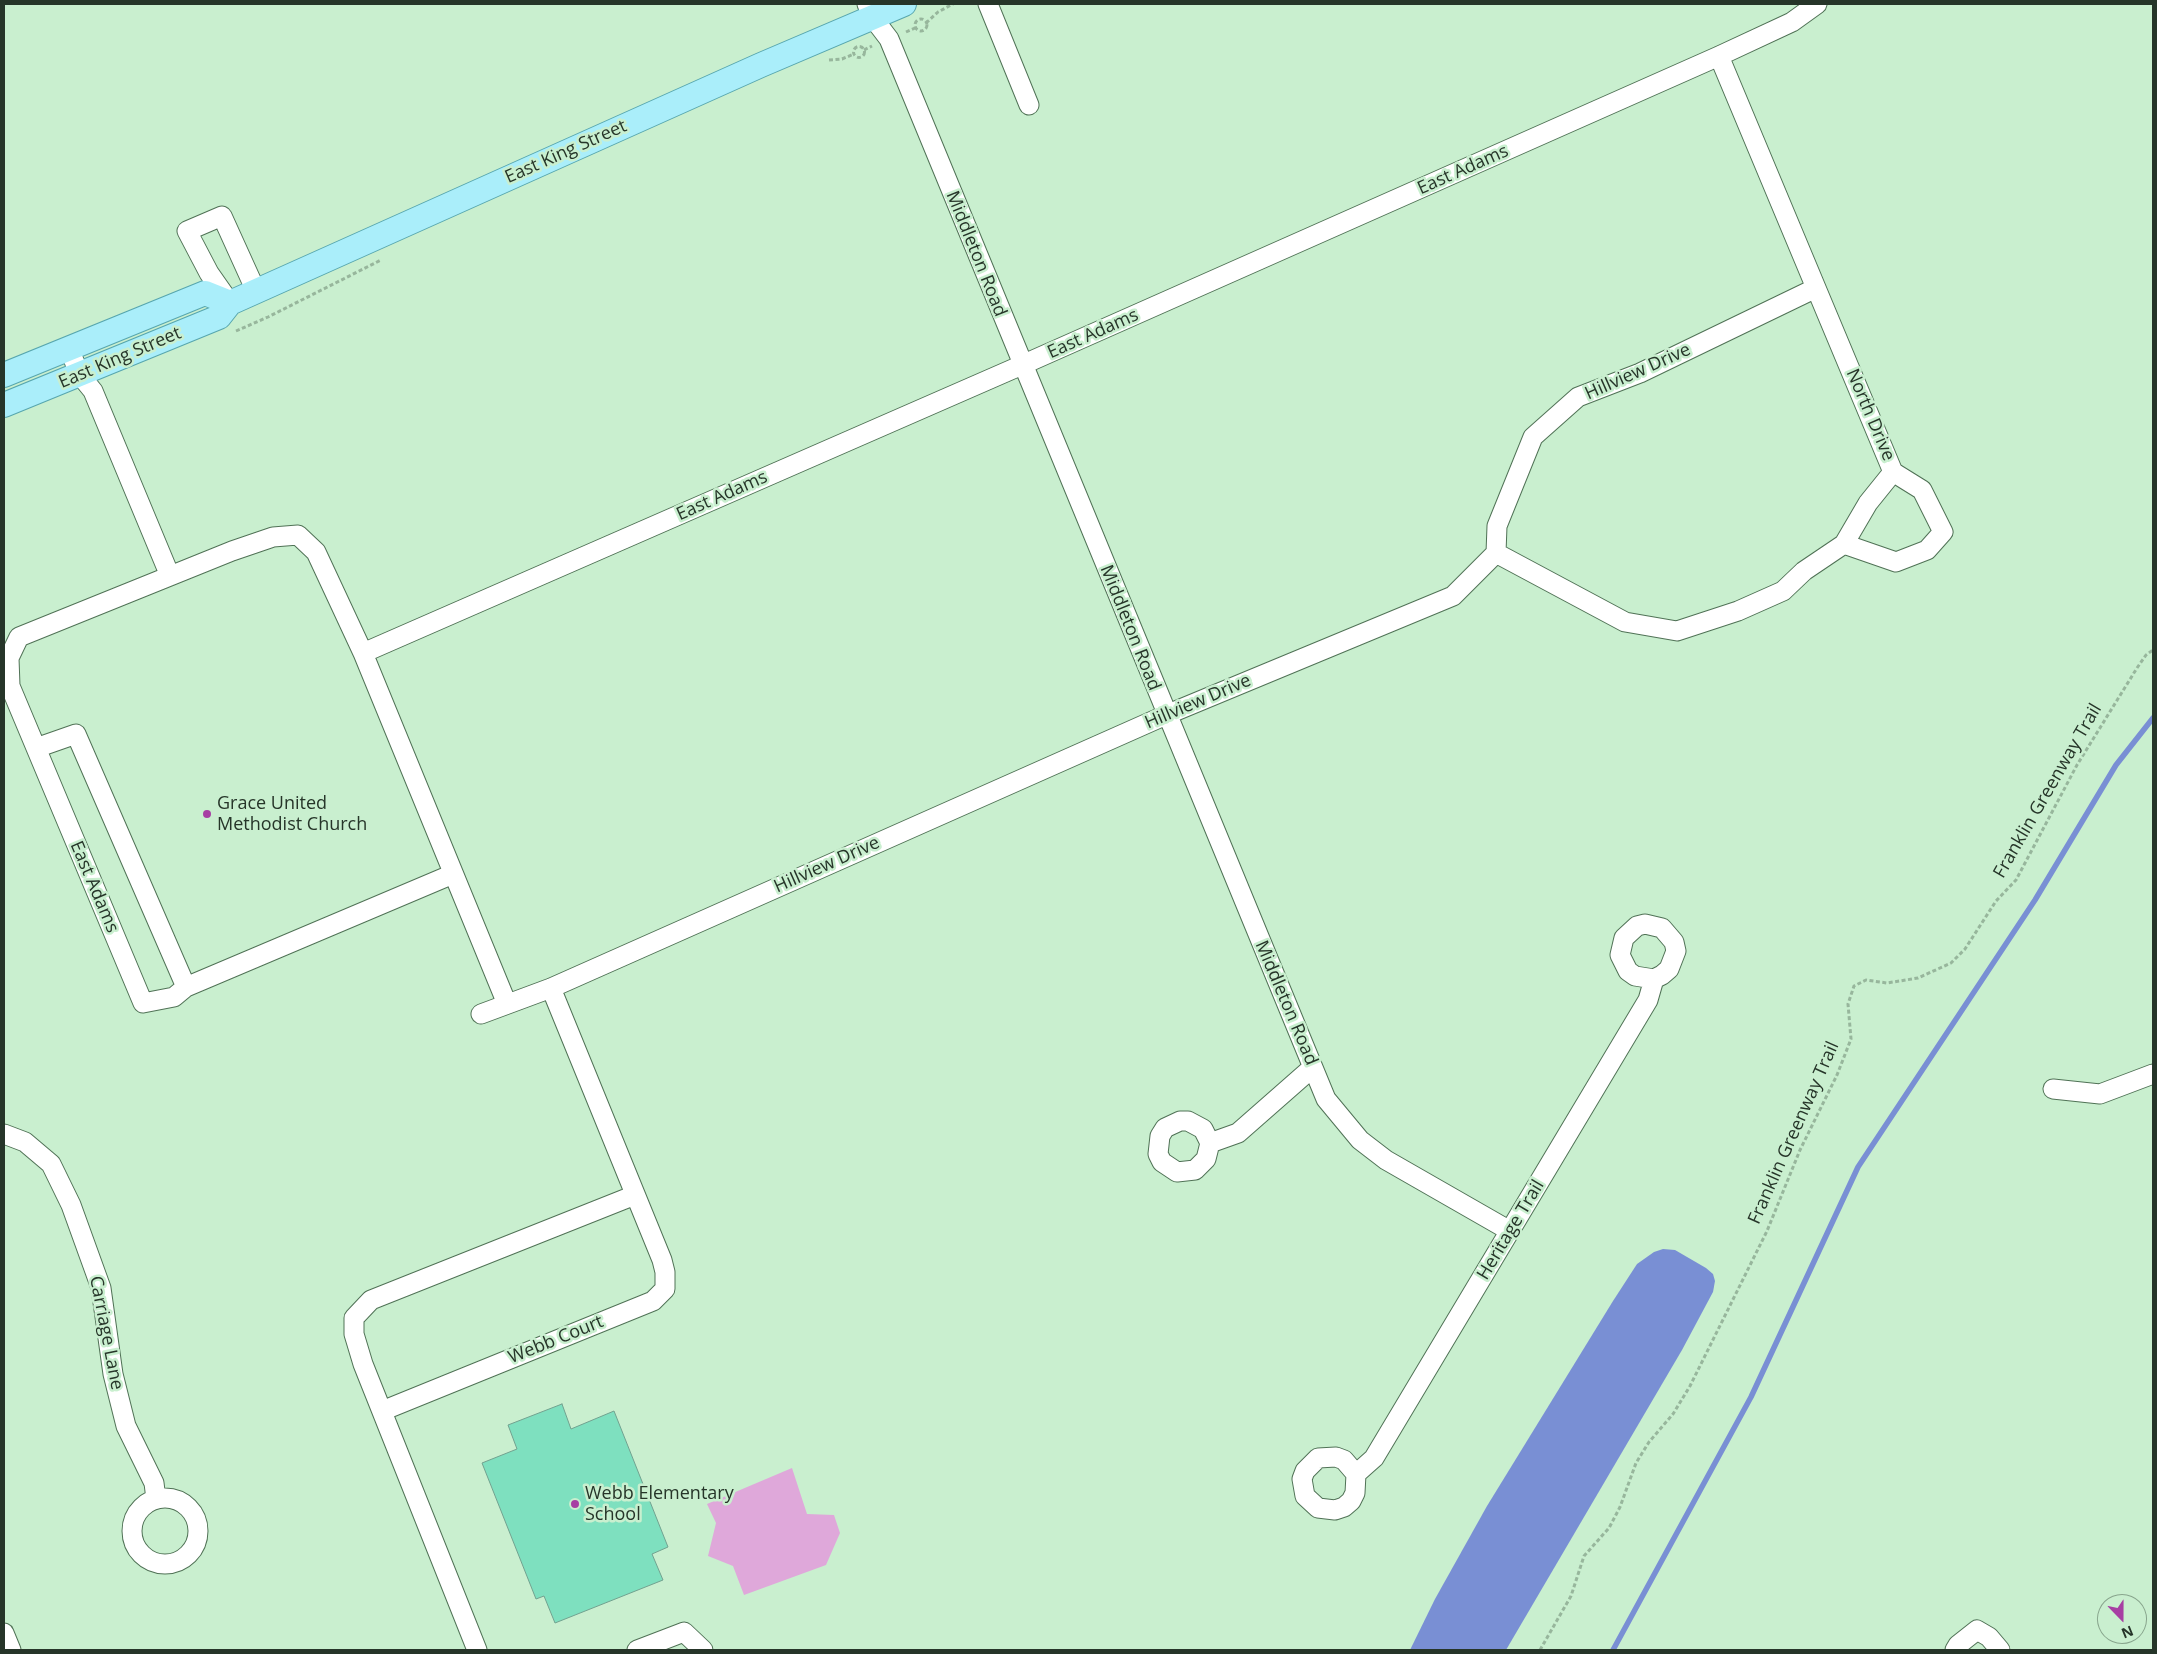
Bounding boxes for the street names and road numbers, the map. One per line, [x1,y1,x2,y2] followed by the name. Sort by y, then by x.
[502,115,630,189] street label: East King Street
[1414,140,1512,200] street label: East Adams
[941,188,1011,320] street label: Middleton Road
[1044,304,1142,364] street label: East Adams
[55,322,185,394] street label: East King Street
[1582,339,1694,405] street label: Hillview Drive
[1841,366,1899,464] street label: North Drive
[673,466,771,526] street label: East Adams
[1095,562,1165,694] street label: Middleton Road
[1142,670,1254,734] street label: Hillview Drive
[1989,700,2107,882] street label: Franklin Greenway Trail
[771,832,883,898] street label: Hillview Drive
[65,838,123,936] street label: East Adams
[1250,937,1322,1069] street label: Middleton Road
[1744,1038,1844,1228] street label: Franklin Greenway Trail
[1473,1176,1549,1284] street label: Heritage Trail
[84,1274,128,1392] street label: Carriage Lane
[505,1311,607,1369] street label: Webb Court

